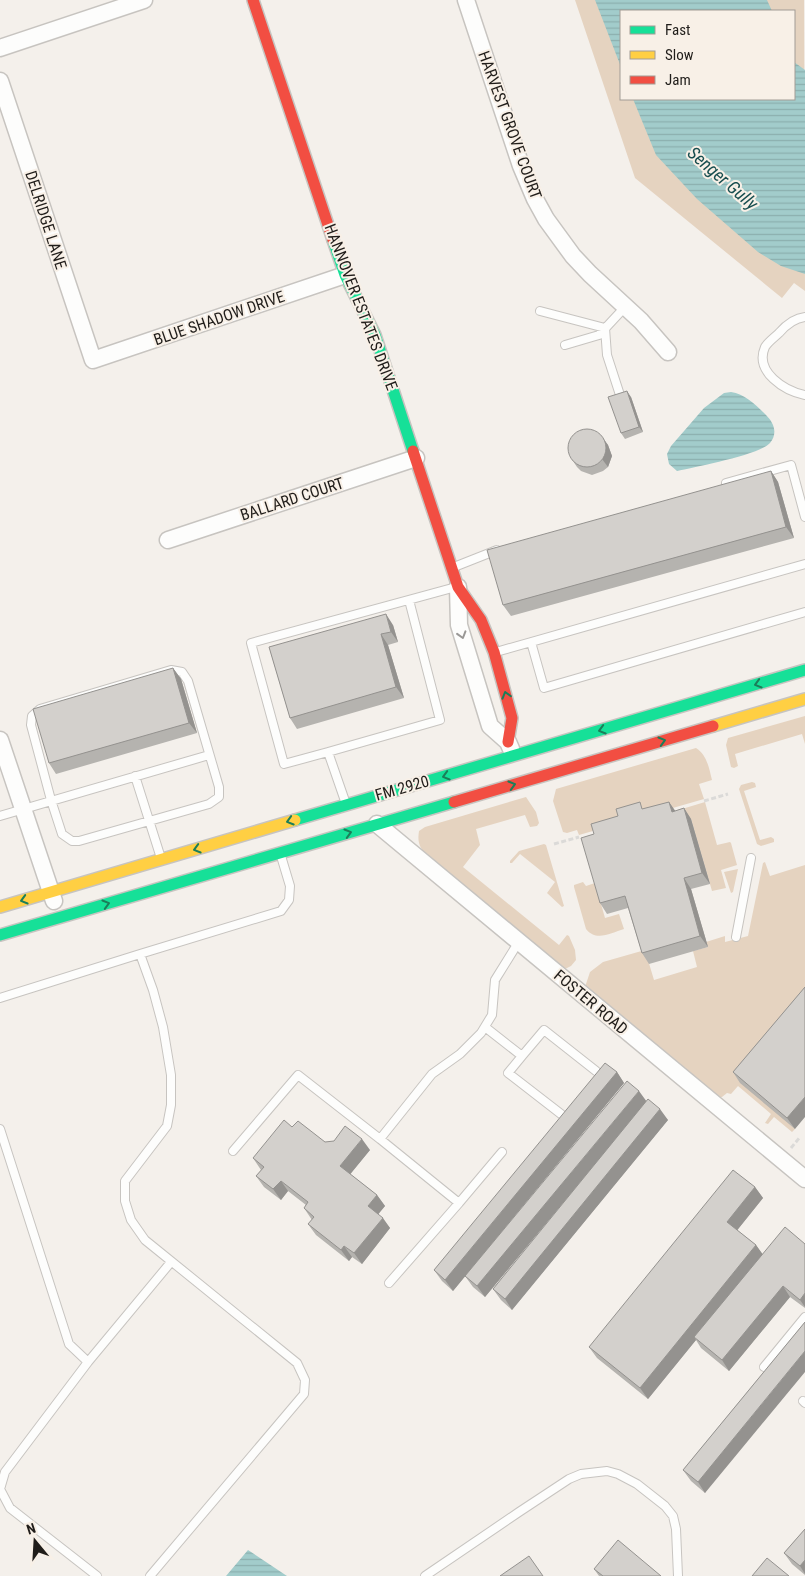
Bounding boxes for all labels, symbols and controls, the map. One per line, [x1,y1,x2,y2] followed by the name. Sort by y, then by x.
[620,10,795,100] legend
[665,21,690,39] text: Fast
[665,46,694,64] text: Slow
[474,48,546,202] street label: HARVEST GROVE COURT
[665,71,691,89] text: Jam
[684,142,763,215] water label: Senger Gully
[21,168,71,272] street label: DELRIDGE LANE
[320,221,402,393] street label: HANNOVER ESTATES DRIVE
[151,287,287,349] street label: BLUE SHADOW DRIVE
[238,473,346,525] street label: BALLARD COURT
[457,631,467,639] one-way arrow
[755,679,763,689] one-way arrow
[501,691,511,700] one-way arrow
[598,724,607,735] one-way arrow
[657,737,665,747] one-way arrow
[443,770,451,780] one-way arrow
[373,771,431,805] street label: FM 2920
[507,781,515,791] one-way arrow
[287,816,295,826] one-way arrow
[343,828,352,838] one-way arrow
[194,844,202,854] one-way arrow
[21,894,29,904] one-way arrow
[102,899,110,909] one-way arrow
[550,966,632,1038] street label: FOSTER ROAD
[10,1516,60,1566] north arrow
[24,1520,38,1538] text: N

